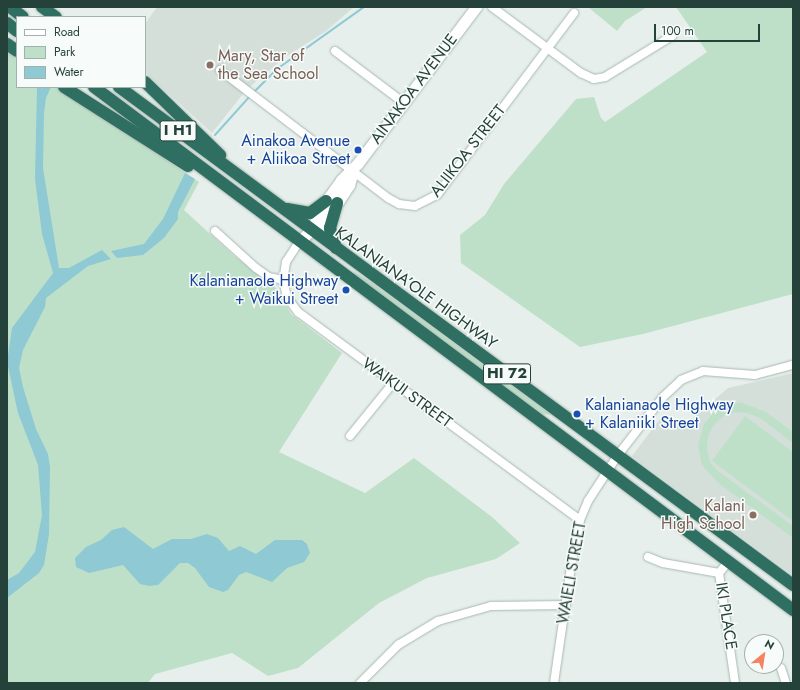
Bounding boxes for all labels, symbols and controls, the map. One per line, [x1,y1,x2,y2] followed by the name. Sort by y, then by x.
[16,16,146,88] legend
[656,16,762,42] scale bar
[661,22,694,40] text: 100 m
[54,23,80,41] text: Road
[366,30,462,148] street label: AINAKOA AVENUE
[54,43,75,61] text: Park
[218,46,319,84] place label: Mary, Star of the Sea School
[205,60,215,70] marker: Mary, Star of the Sea School
[54,63,84,81] text: Water
[426,101,510,201] street label: ALIIKOA STREET
[159,118,197,144] road number: I H1
[241,131,350,169] place label: Ainakoa Avenue + Aliikoa Street
[353,145,363,155] marker: Ainakoa Avenue + Aliikoa Street
[331,223,501,353] street label: KALANIANA’OLE HIGHWAY
[190,271,338,309] place label: Kalanianaole Highway + Waikui Street
[341,285,351,295] marker: Kalanianaole Highway + Waikui Street
[358,354,456,432] street label: WAIKUI STREET
[483,361,531,387] road number: HI 72
[585,395,733,433] place label: Kalanianaole Highway + Kalaniiki Street
[572,409,582,419] marker: Kalanianaole Highway + Kalaniiki Street
[661,496,745,534] place label: Kalani High School
[748,510,758,520] marker: Kalani High School
[554,520,590,626] street label: WAIELI STREET
[711,581,741,651] street label: IKI PLACE
[744,634,784,674] north arrow
[762,635,777,654] text: N

